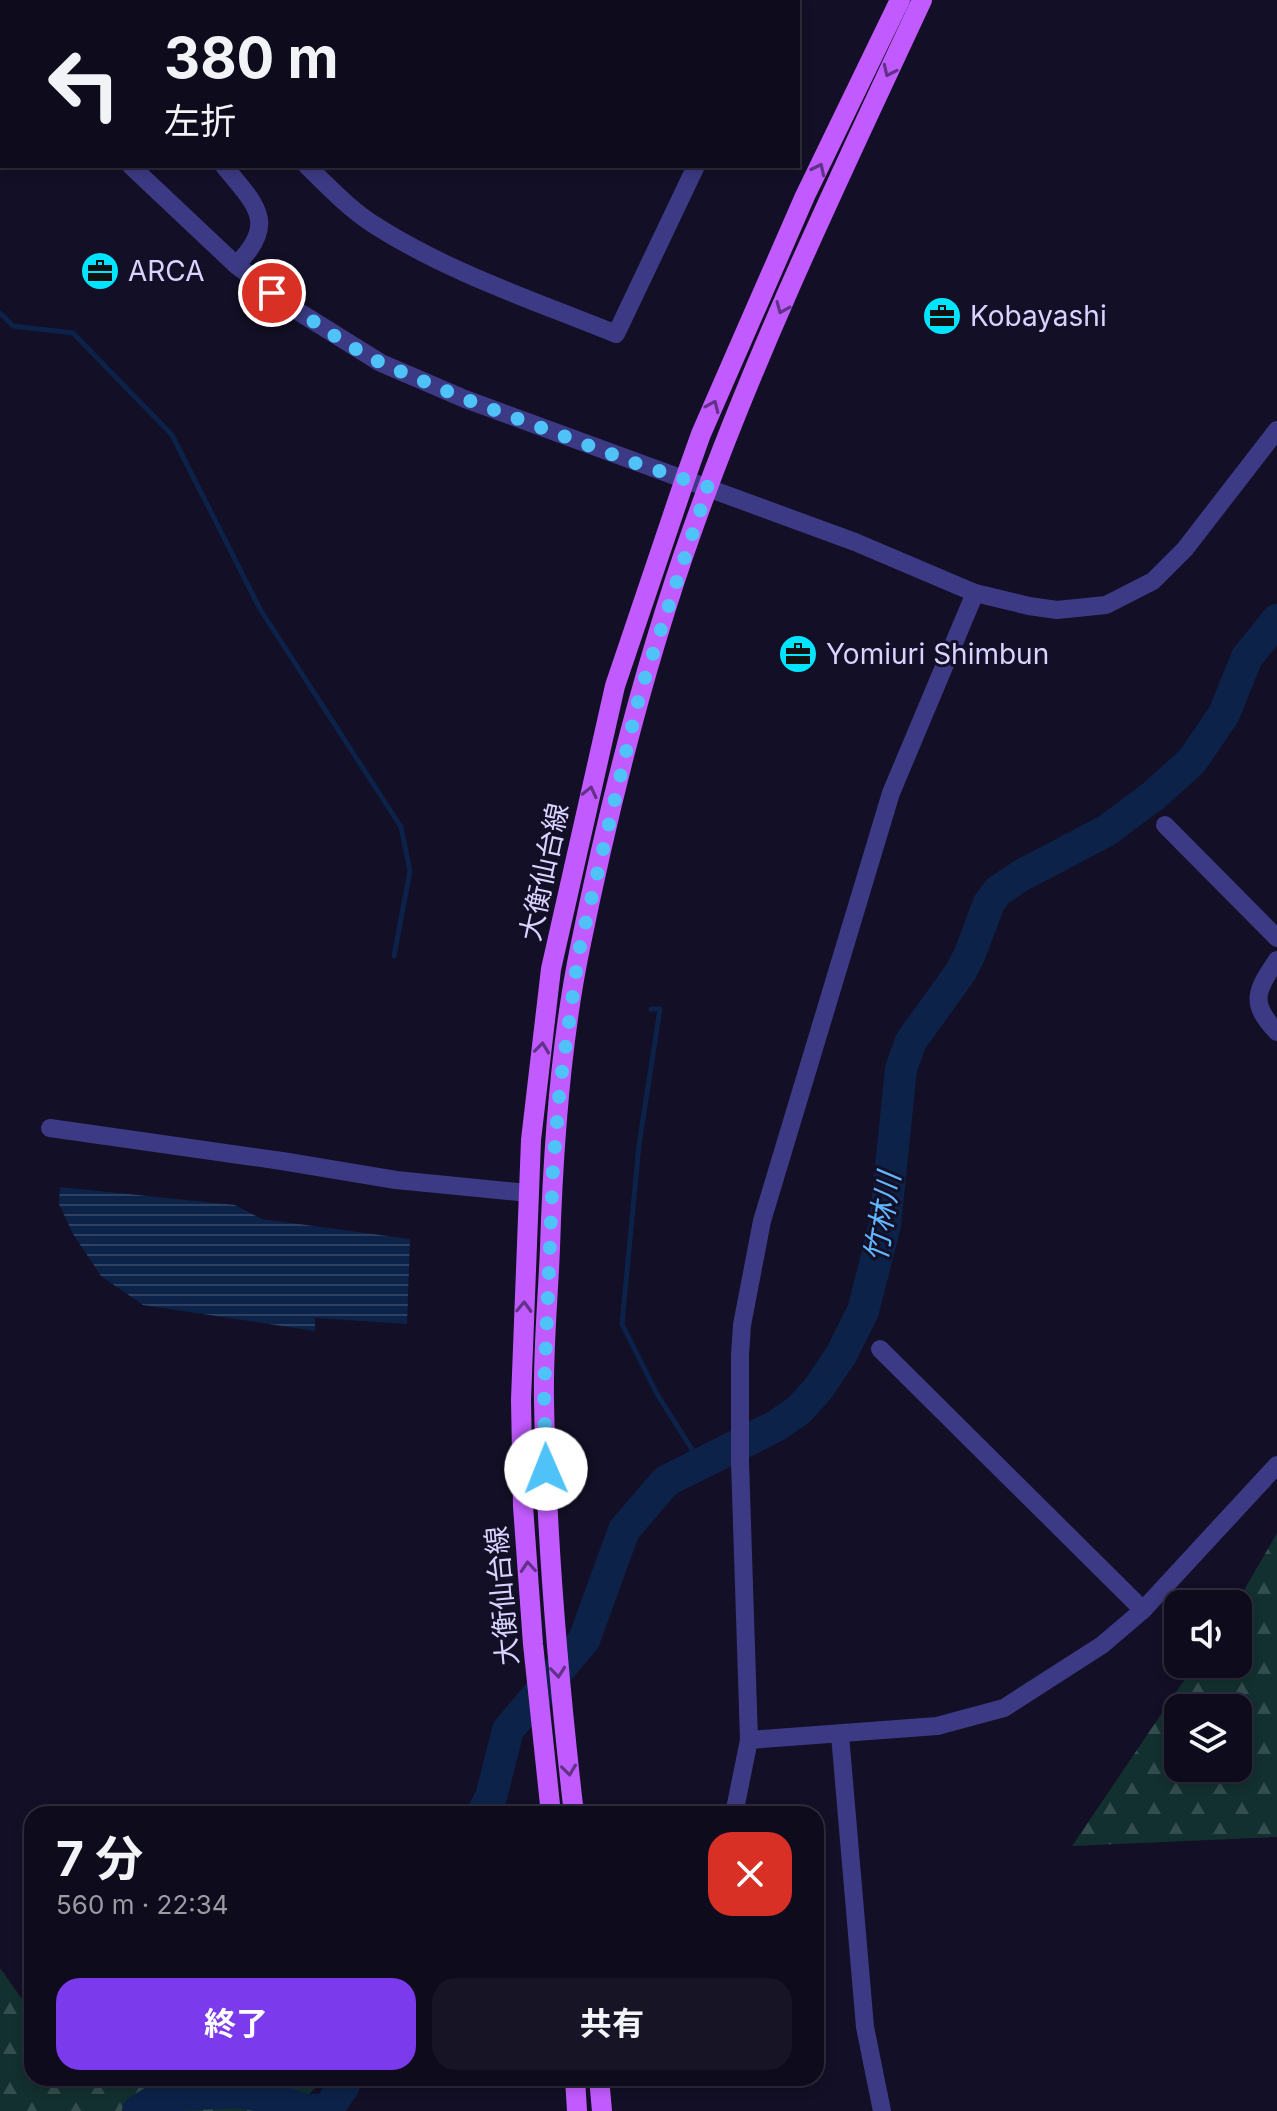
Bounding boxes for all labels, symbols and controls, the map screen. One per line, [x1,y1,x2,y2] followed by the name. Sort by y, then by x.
[164,24,339,92] text: 380 m
[32,32,136,136] icon: left
[883,62,899,77] one-way arrow
[164,99,236,143] text: 左折
[809,162,825,177] one-way arrow
[79,250,121,292] office icon: ARCA
[128,254,205,288] place label: ARCA
[238,259,306,327] pin
[250,271,294,315] icon: arrive
[921,295,963,337] office icon: Kobayashi
[776,299,792,314] one-way arrow
[970,299,1107,333] place label: Kobayashi
[704,400,720,415] one-way arrow
[777,633,819,675] office icon: Yomiuri Shimbun
[826,637,1049,671] place label: Yomiuri Shimbun
[581,786,598,800] one-way arrow
[513,800,575,944] street label: 大衡仙台線
[533,1041,550,1055] one-way arrow
[857,1167,907,1264] water label: 竹林川
[516,1300,533,1313] one-way arrow
[504,1427,588,1511] position arrow
[479,1525,525,1667] street label: 大衡仙台線
[519,1560,536,1573] one-way arrow
[1164,1590,1252,1782] map controls
[1164,1590,1252,1678] button: sound
[550,1666,567,1679] one-way arrow
[1164,1694,1252,1782] button: layers
[560,1764,577,1777] one-way arrow
[56,1829,143,1888] text: 7 分
[708,1832,792,1916] button: close
[56,1889,229,1920] text: 560 m · 22:34
[56,1978,416,2070] button: 終了
[432,1978,792,2070] button: 共有

